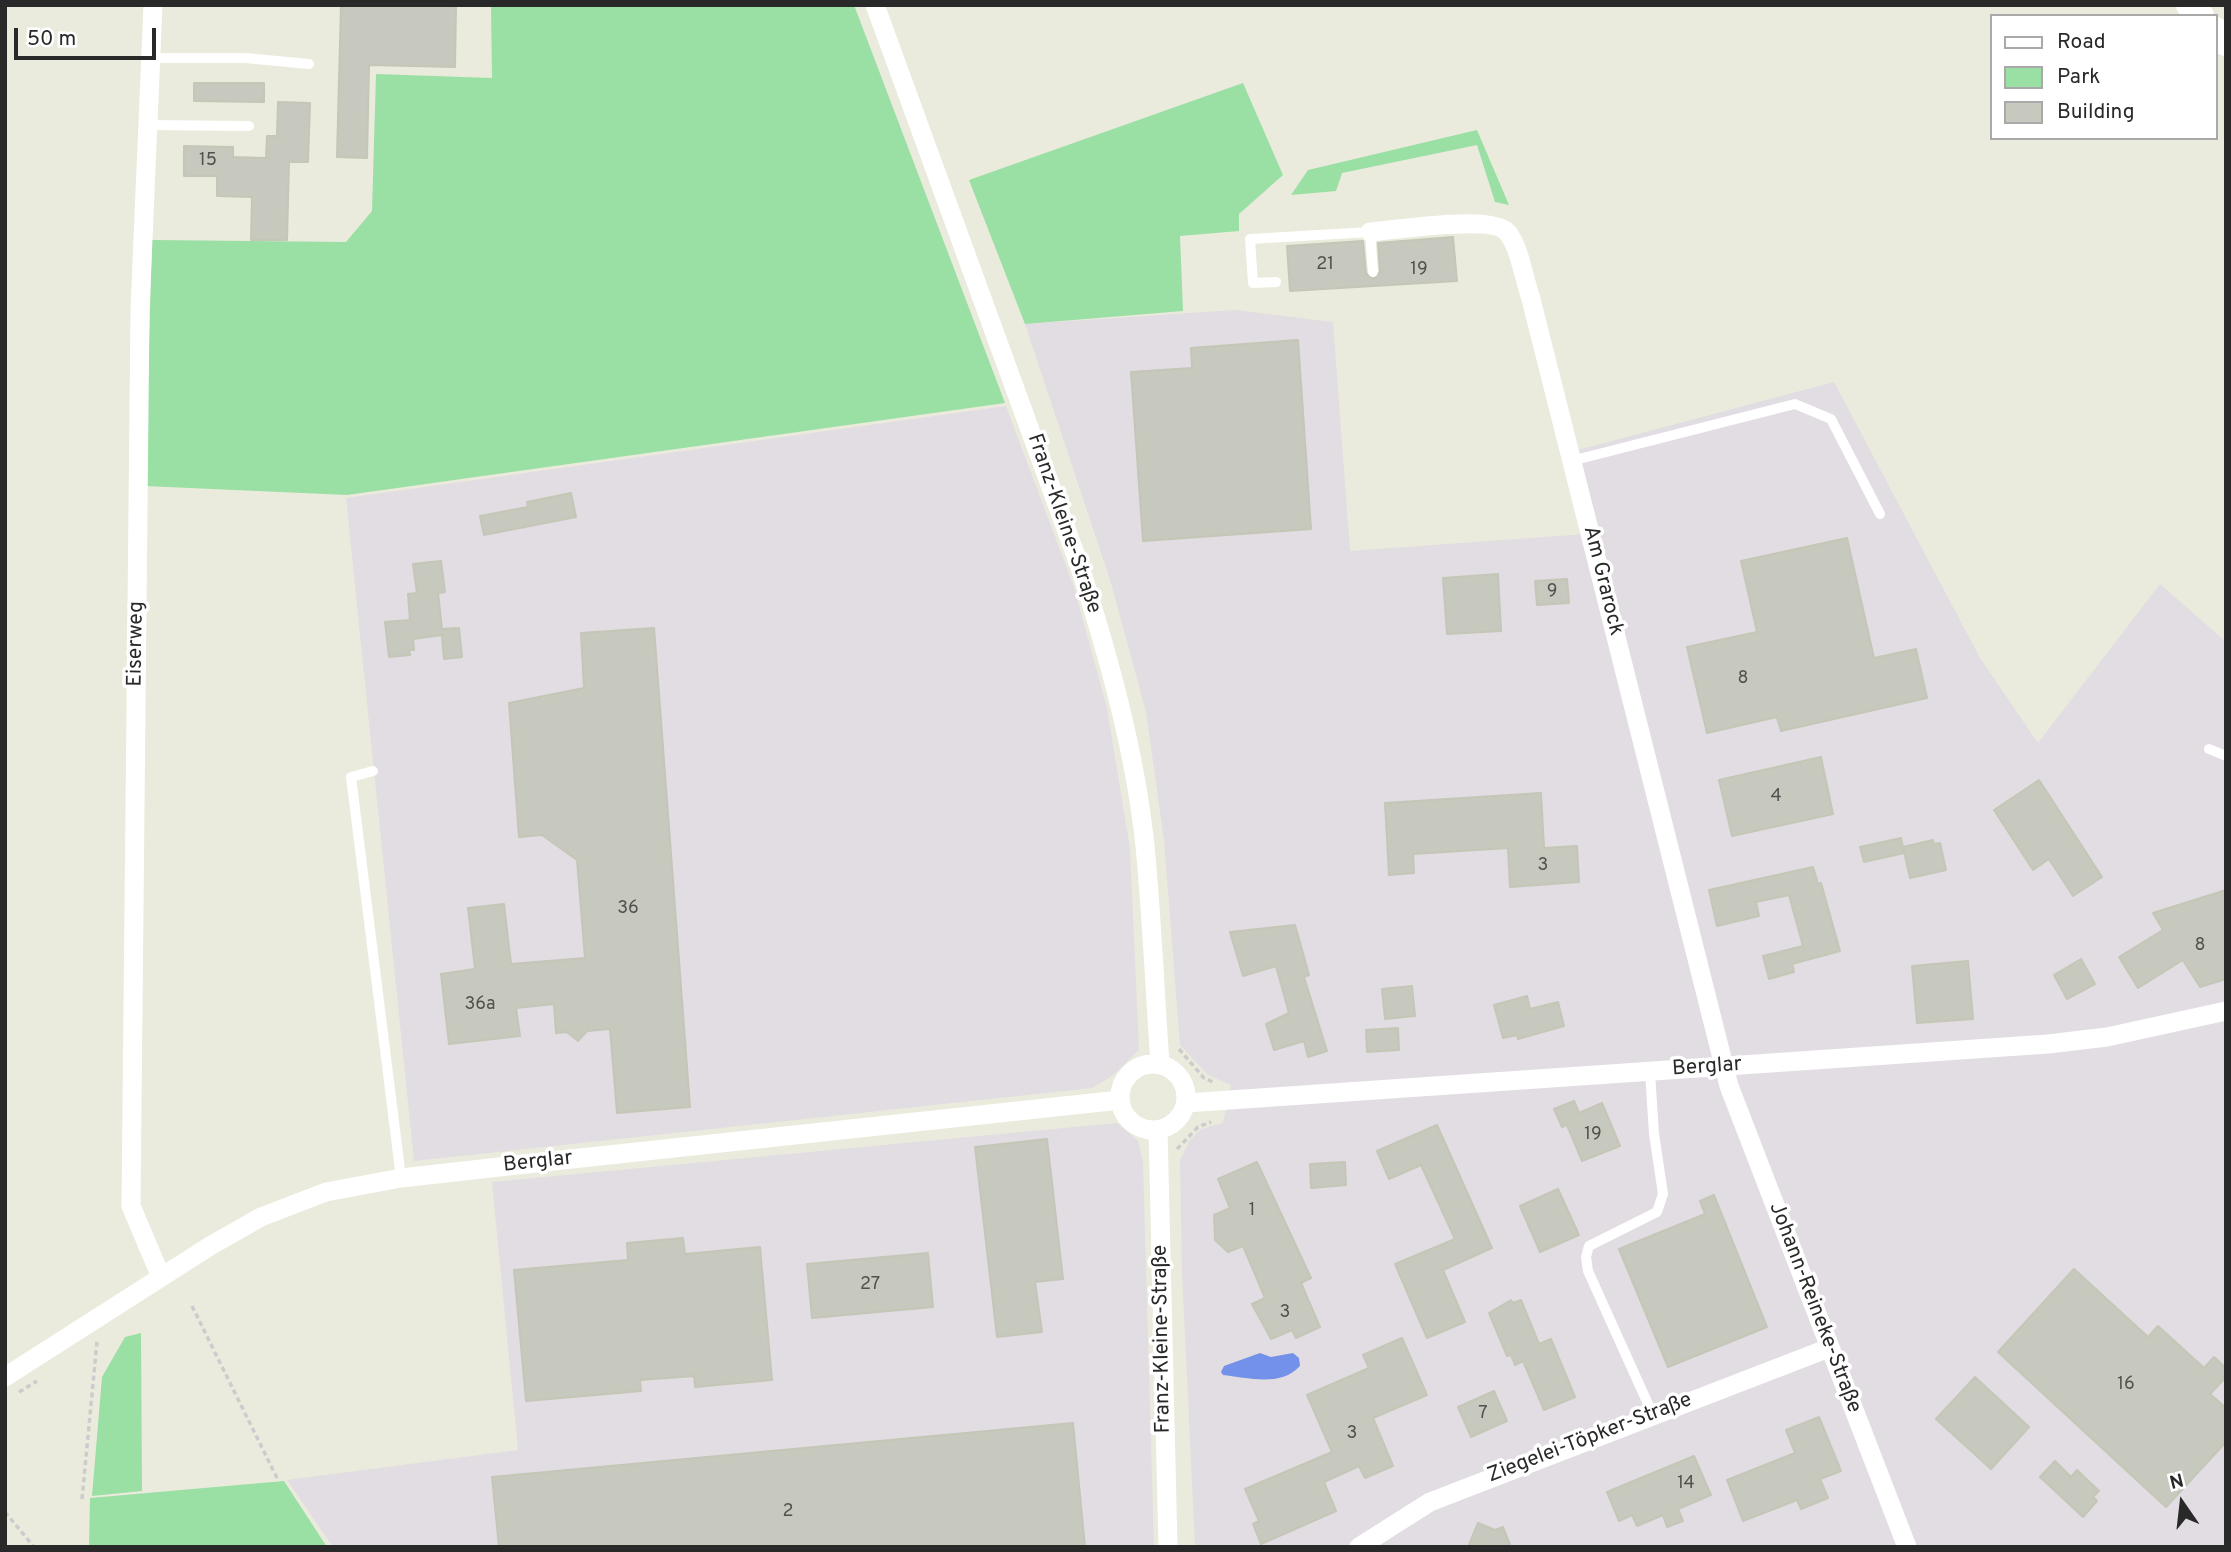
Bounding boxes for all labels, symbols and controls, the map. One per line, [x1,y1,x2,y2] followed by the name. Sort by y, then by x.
[18,14,159,58] scale bar
[1990,14,2217,140] legend
[27,26,76,53] text: 50 m
[2057,29,2106,56] text: Road
[2057,64,2100,91] text: Park
[2057,99,2135,126] text: Building
[199,150,217,172] house number: 15
[1316,254,1334,276] house number: 21
[1410,259,1428,281] house number: 19
[1020,431,1106,617] street label: Franz-Kleine-Straße
[1576,524,1628,638] street label: Am Grarock
[1547,581,1557,603] house number: 9
[124,601,150,687] street label: Eiserweg
[1738,668,1748,690] house number: 8
[1770,786,1782,808] house number: 4
[1538,855,1548,877] house number: 3
[617,898,639,920] house number: 36
[2195,935,2205,957] house number: 8
[464,994,496,1016] house number: 36a
[1671,1053,1743,1083] street label: Berglar
[1584,1124,1602,1146] house number: 19
[502,1147,574,1179] street label: Berglar
[1762,1199,1866,1417] street label: Johann-Reineke-Straße
[1249,1200,1255,1222] house number: 1
[1149,1245,1177,1433] street label: Franz-Kleine-Straße
[860,1274,880,1296] house number: 27
[1280,1302,1290,1324] house number: 3
[2117,1374,2135,1396] house number: 16
[1484,1388,1696,1490] street label: Ziegelei-Töpker-Straße
[1478,1403,1488,1425] house number: 7
[1347,1423,1357,1445] house number: 3
[2147,1468,2217,1538] north arrow
[2167,1469,2186,1496] text: N
[1677,1473,1695,1495] house number: 14
[782,1501,794,1523] house number: 2

